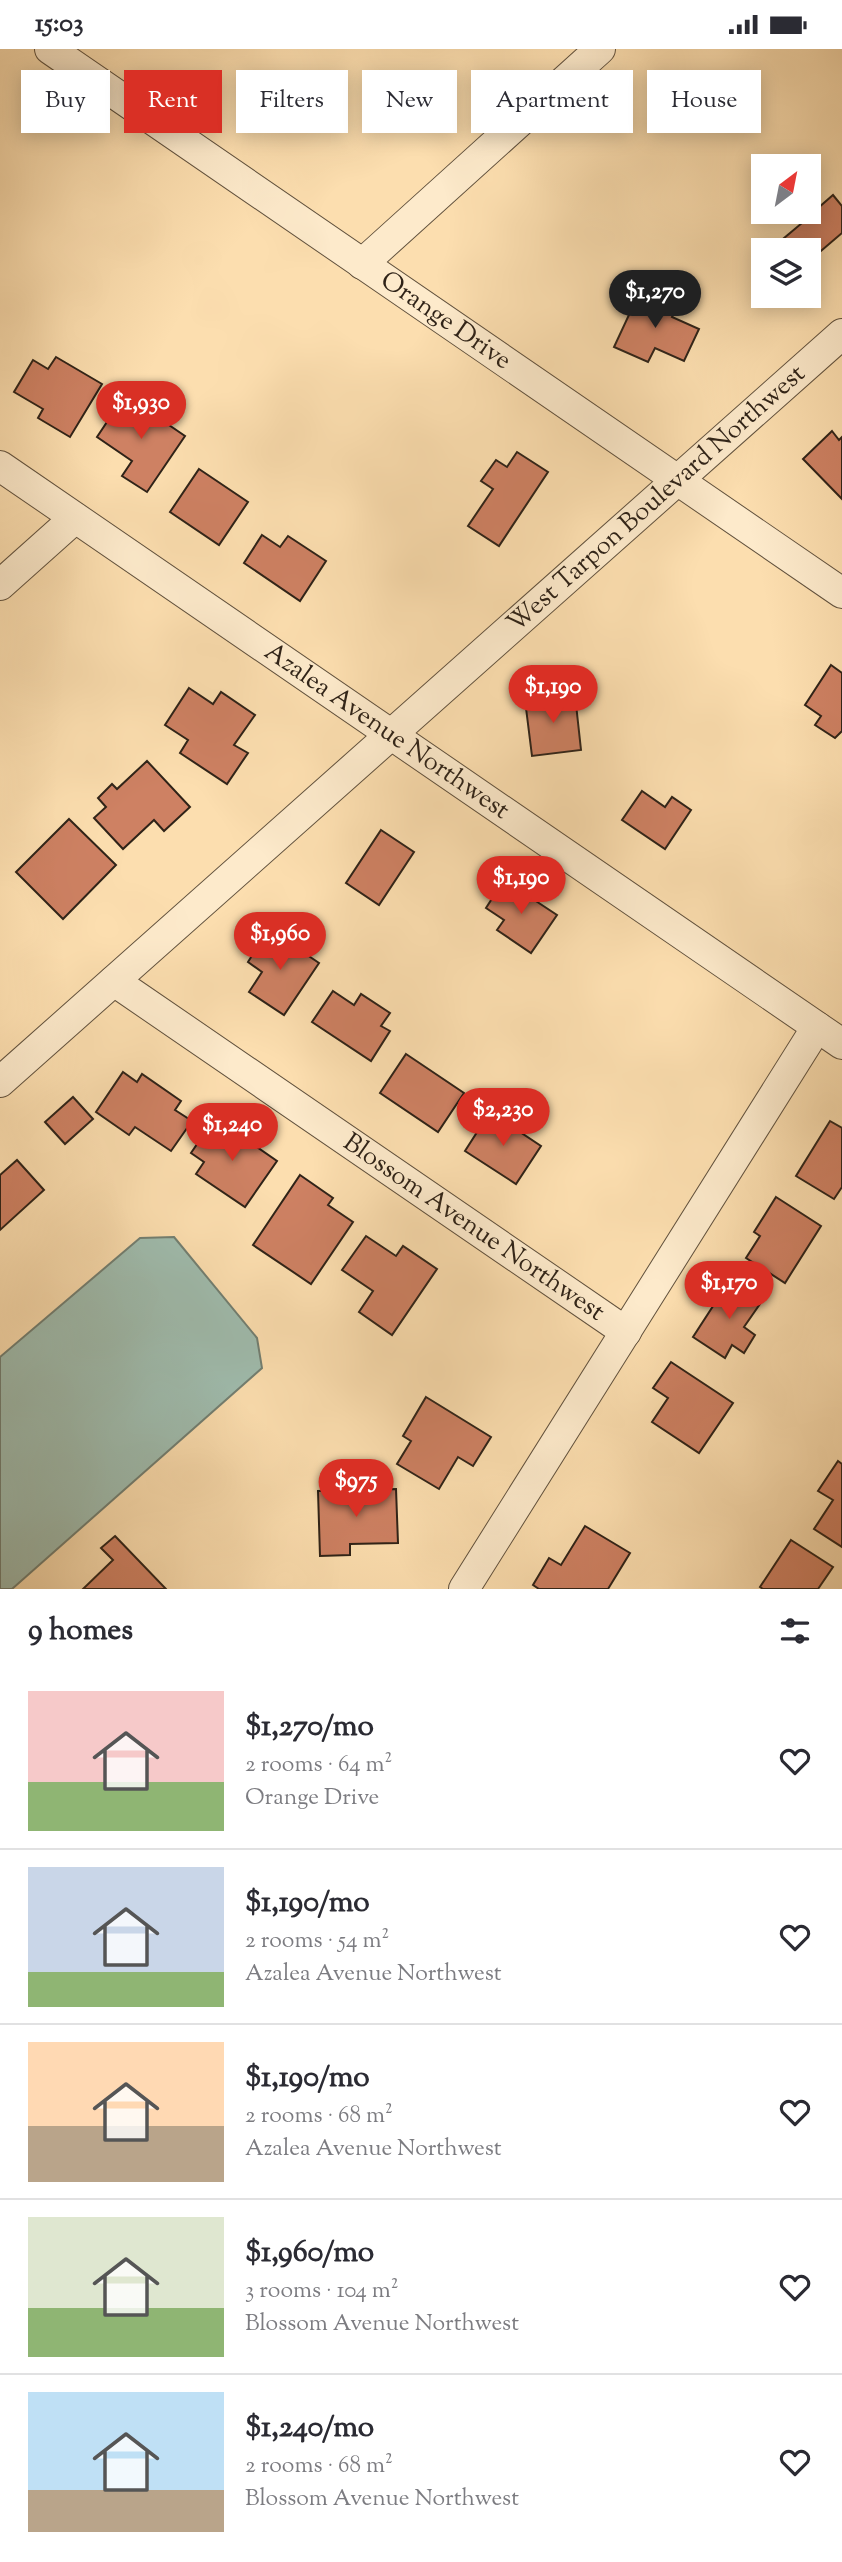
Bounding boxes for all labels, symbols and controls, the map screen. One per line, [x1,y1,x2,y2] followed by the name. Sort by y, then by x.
[35,6,84,43] text: 15:03
[21,70,110,133] chip: Buy
[124,70,222,133] chip: Rent
[236,70,348,133] chip: Filters
[362,70,457,133] chip: New
[471,70,633,133] chip: Apartment
[647,70,761,133] chip: House
[751,154,821,224] north arrow
[751,154,821,308] map controls
[751,238,821,308] button: layers
[373,263,519,379] street label: Orange Drive
[598,271,712,330] pin: $1,270
[625,276,685,309] text: $1,270
[499,356,814,642] street label: West Tarpon Boulevard Northwest
[84,381,198,441] pin: $1,930
[112,387,170,420] text: $1,930
[257,634,517,829] street label: Azalea Avenue Northwest
[496,665,610,725] pin: $1,190
[525,671,581,704] text: $1,190
[464,857,578,916] pin: $1,190
[493,862,549,895] text: $1,190
[223,913,337,972] pin: $1,960
[250,918,310,951] text: $1,960
[446,1089,560,1148] pin: $2,230
[473,1094,533,1127] text: $2,230
[175,1103,289,1163] pin: $1,240
[202,1109,262,1142] text: $1,240
[335,1125,612,1330] street label: Blossom Avenue Northwest
[672,1261,786,1321] pin: $1,170
[701,1267,757,1300] text: $1,170
[315,1459,397,1519] pin: $975
[335,1465,377,1498] text: $975
[28,1610,133,1653] text: 9 homes
[776,1612,814,1650] icon: filters
[245,1706,374,1749] text: $1,270/mo
[84,1719,168,1803] icon: home
[776,1742,814,1780] icon: heart
[245,1749,392,1782] text: 2 rooms · 64 m²
[245,1782,379,1815] text: Orange Drive
[245,1882,370,1925] text: $1,190/mo
[84,1895,168,1979] icon: home
[776,1918,814,1956] icon: heart
[245,1925,389,1958] text: 2 rooms · 54 m²
[245,1958,502,1991] text: Azalea Avenue Northwest
[245,2057,370,2100] text: $1,190/mo
[84,2070,168,2154] icon: home
[776,2093,814,2131] icon: heart
[245,2100,393,2133] text: 2 rooms · 68 m²
[245,2133,502,2166] text: Azalea Avenue Northwest
[245,2232,374,2275] text: $1,960/mo
[84,2245,168,2329] icon: home
[776,2268,814,2306] icon: heart
[245,2275,399,2308] text: 3 rooms · 104 m²
[245,2308,519,2341] text: Blossom Avenue Northwest
[245,2407,374,2450] text: $1,240/mo
[84,2420,168,2504] icon: home
[776,2443,814,2481] icon: heart
[245,2450,393,2483] text: 2 rooms · 68 m²
[245,2483,519,2516] text: Blossom Avenue Northwest

